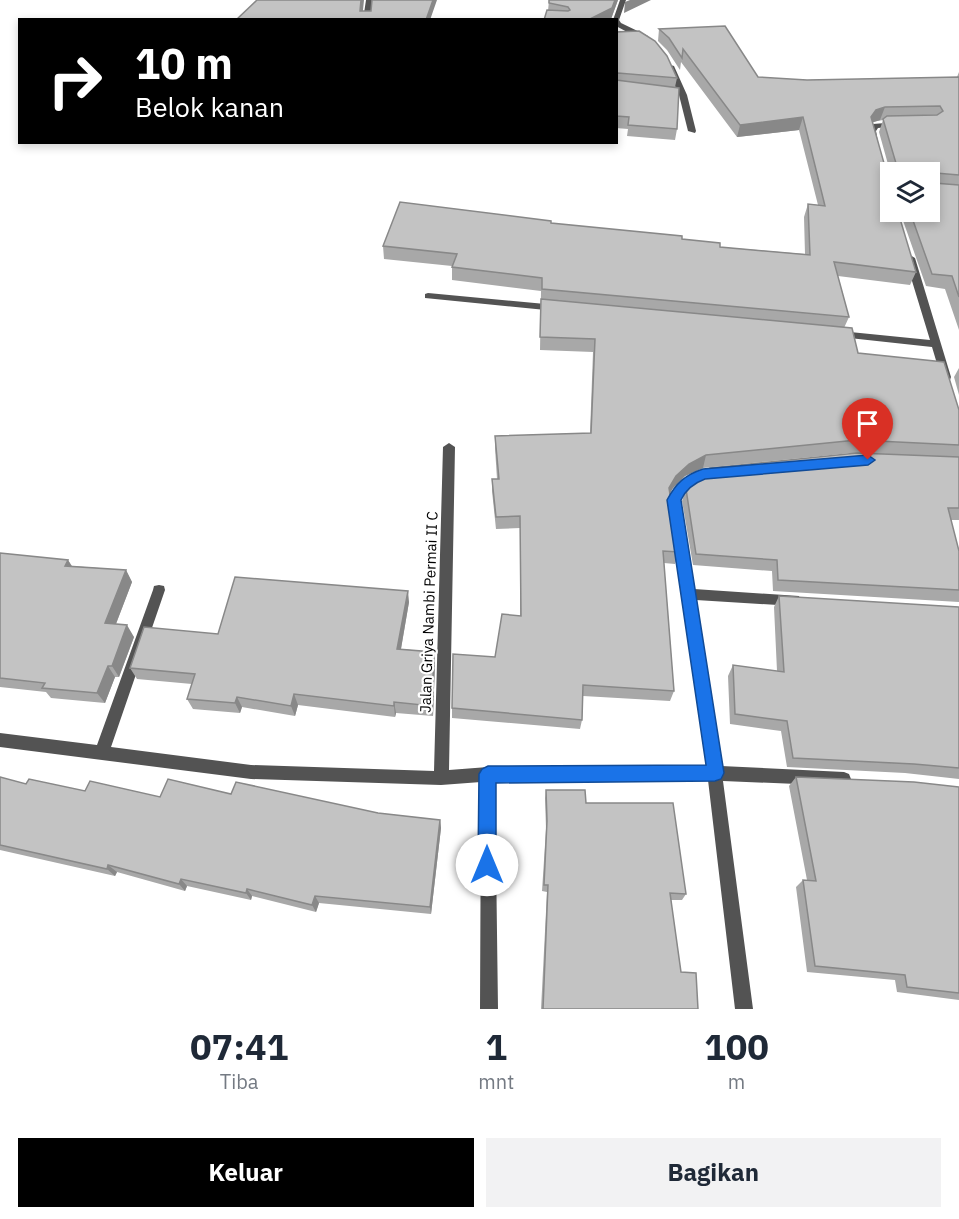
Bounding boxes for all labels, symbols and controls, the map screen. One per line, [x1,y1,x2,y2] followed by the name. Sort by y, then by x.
[135,36,233,91] text: 10 m
[36,42,114,120] icon: right
[135,89,284,124] text: Belok kanan
[880,162,940,222] map controls
[880,162,940,222] button: layers
[842,398,893,460] pin
[851,407,884,440] icon: arrive
[415,511,442,713] street label: Jalan Griya Nambi Permai II C
[455,833,519,897] position arrow
[190,1023,288,1070] text: 07:41
[485,1023,507,1070] text: 1
[704,1023,769,1070] text: 100
[220,1068,259,1095] text: Tiba
[478,1068,514,1095] text: mnt
[728,1068,745,1095] text: m
[18,1138,474,1207] button: Keluar
[486,1138,941,1207] button: Bagikan

